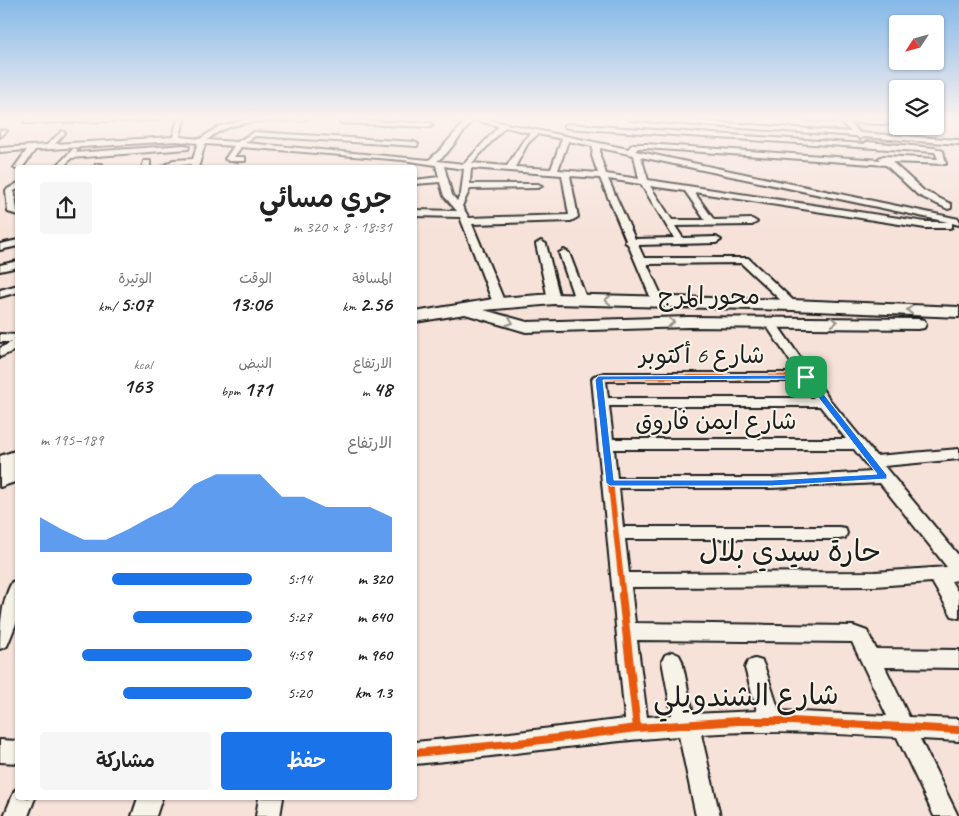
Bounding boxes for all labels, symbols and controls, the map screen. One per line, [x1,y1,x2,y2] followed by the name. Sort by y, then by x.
[889,15,944,70] north arrow
[889,15,944,135] map controls
[889,80,944,135] button: layers
[259,180,392,215] text: جري مسائي
[40,182,92,234] button: share
[293,217,392,237] text: 18:31 · 8 × 320 m
[118,270,152,287] text: الوتيرة
[239,270,272,287] text: الوقت
[352,270,392,287] text: المسافة
[658,281,760,312] street label: محور المرج
[120,291,152,317] text: 5:07
[230,291,272,317] text: 13:06
[359,291,392,317] text: 2.56
[604,295,612,305] one-way arrow
[98,298,120,315] text: /km
[342,298,359,315] text: km
[906,304,914,315] one-way arrow
[505,316,514,326] one-way arrow
[668,317,676,327] one-way arrow
[830,317,838,327] one-way arrow
[637,340,765,372] street label: شارع 6 أكتوبر
[239,355,272,372] text: النبض
[353,355,392,372] text: الارتفاع
[133,356,152,373] text: kcal
[785,356,827,398] pin
[792,363,820,391] icon: arrive
[123,373,152,399] text: 163
[244,376,272,402] text: 171
[373,376,392,402] text: 48
[221,383,244,400] text: bpm
[362,383,373,400] text: m
[635,406,797,438] street label: شارع ايمن فاروق
[40,430,103,450] text: 189–195 m
[347,433,392,453] text: الارتفاع
[699,533,881,572] street label: حارة سيدي بلال
[287,569,312,589] text: 5:14
[357,569,392,589] text: 320 m
[287,607,312,627] text: 5:27
[357,607,392,627] text: 640 m
[287,645,312,665] text: 4:59
[357,645,392,665] text: 960 m
[653,676,839,722] street label: شارع الشندويلي
[287,683,312,703] text: 5:20
[355,683,392,703] text: 1.3 km
[40,732,211,790] button: مشاركة
[221,732,392,790] button: حفظ

